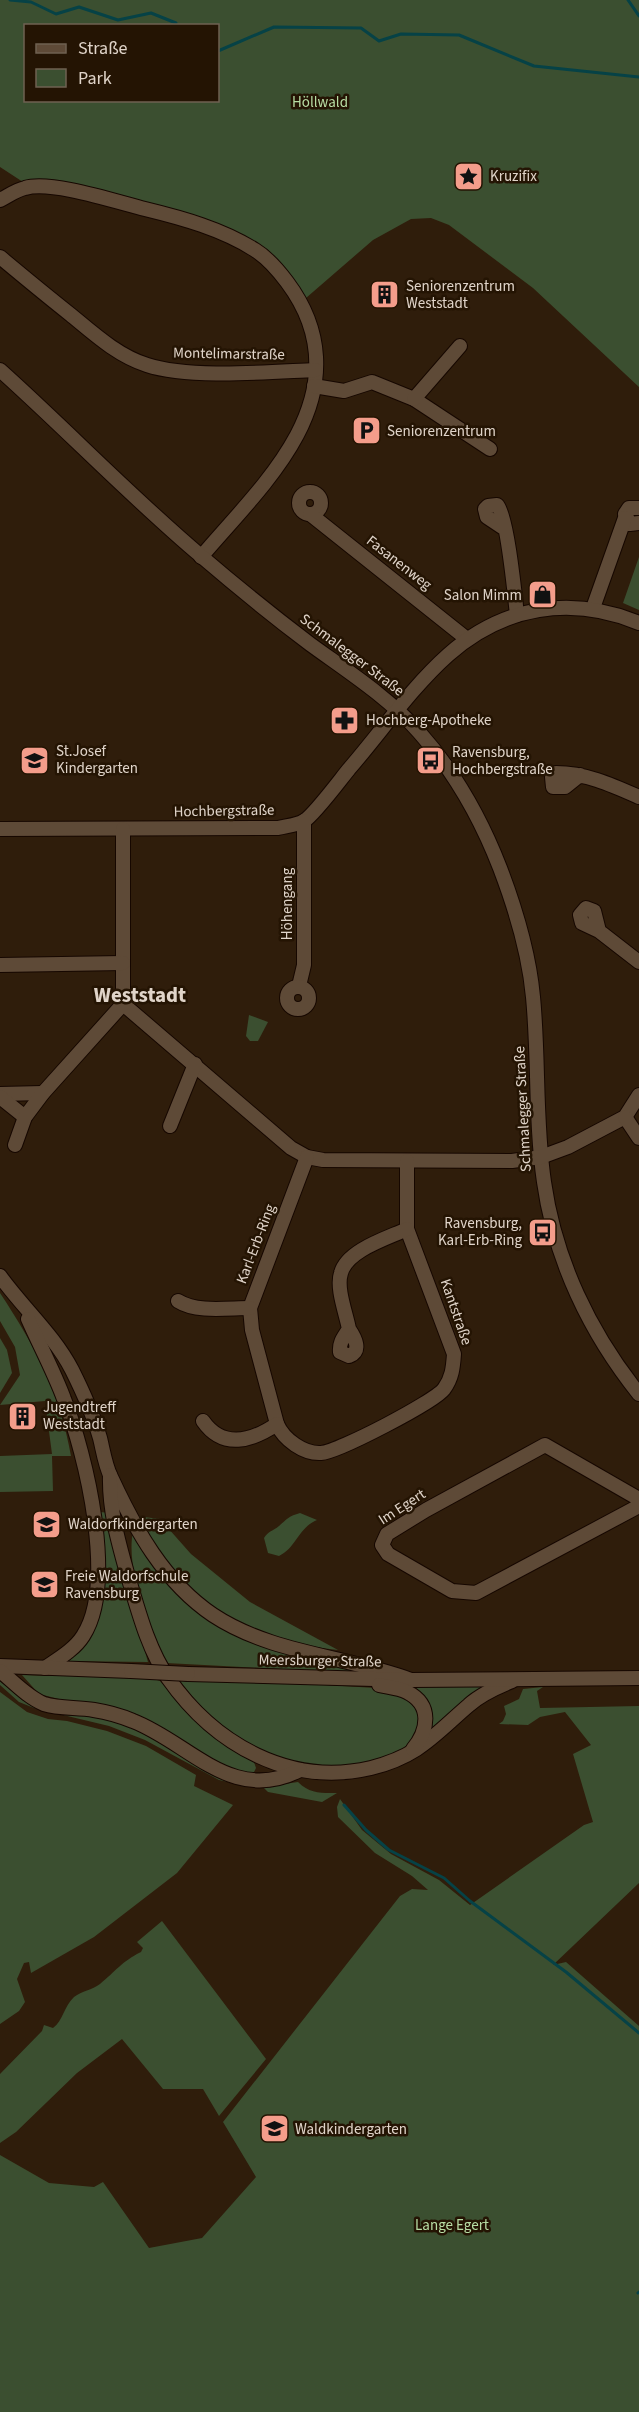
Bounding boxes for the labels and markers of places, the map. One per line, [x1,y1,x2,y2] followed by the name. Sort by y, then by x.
[453,160,485,192] place icon: Kruzifix
[490,166,537,187] place label: Kruzifix
[406,276,515,314] place label: Seniorenzentrum Weststadt
[369,279,401,311] building icon: Seniorenzentrum Weststadt
[350,415,382,447] parking icon: Seniorenzentrum
[387,421,496,442] place label: Seniorenzentrum
[527,579,559,611] shop icon: Salon Mimm
[444,585,522,606] place label: Salon Mimm
[329,704,361,736] pharmacy icon: Hochberg-Apotheke
[366,710,492,731] place label: Hochberg-Apotheke
[56,741,138,779] place label: St.Josef Kindergarten
[452,742,553,780] place label: Ravensburg, Hochbergstraße
[19,744,51,776] school or university icon: St.Josef Kindergarten
[415,745,447,777] bus stop icon: Ravensburg, Hochbergstraße
[438,1213,522,1251] place label: Ravensburg, Karl-Erb-Ring
[527,1216,559,1248] bus stop icon: Ravensburg, Karl-Erb-Ring
[43,1397,117,1435] place label: Jugendtreff Weststadt
[6,1400,38,1432] building icon: Jugendtreff Weststadt
[31,1508,63,1540] school or university icon: Waldorfkindergarten
[68,1514,198,1535] place label: Waldorfkindergarten
[65,1566,188,1604] place label: Freie Waldorfschule Ravensburg
[28,1569,60,1601] school or university icon: Freie Waldorfschule Ravensburg
[258,2113,290,2145] school or university icon: Waldkindergarten
[295,2119,407,2140] place label: Waldkindergarten

